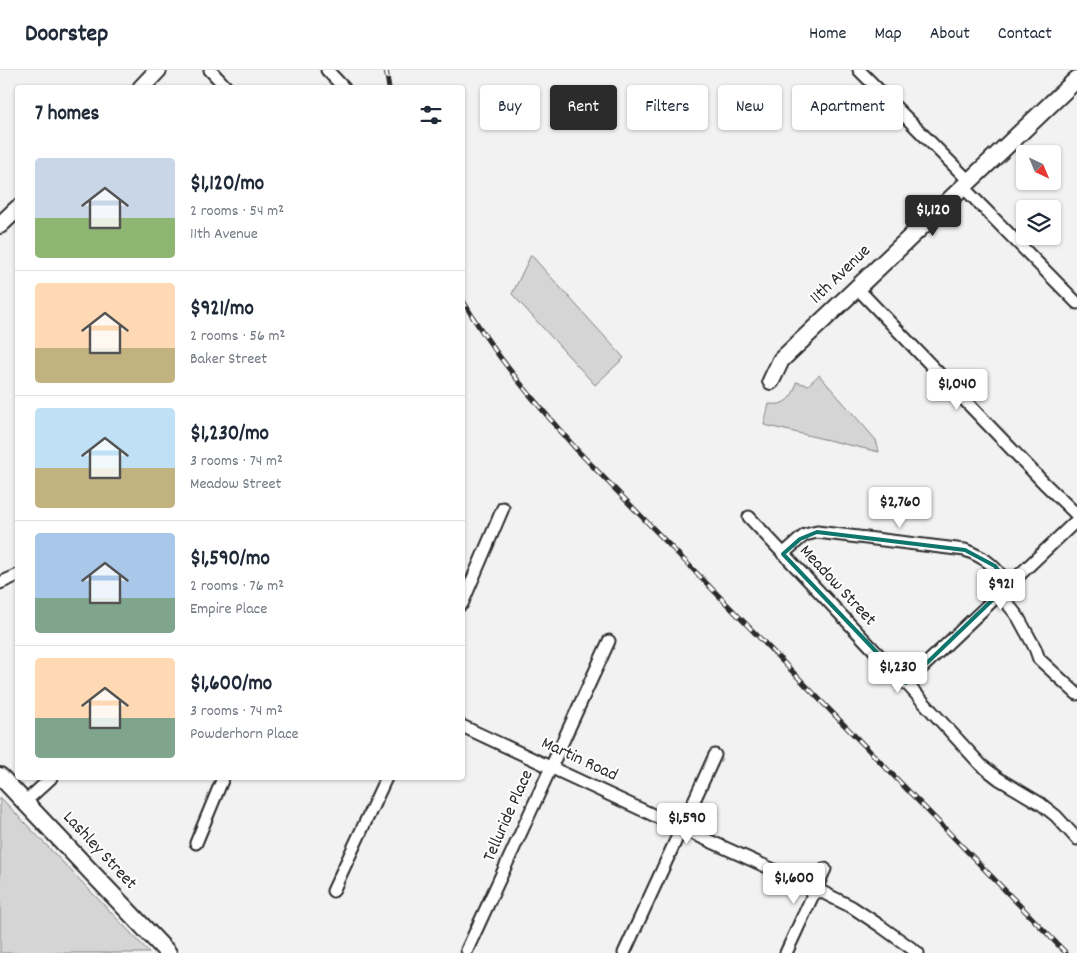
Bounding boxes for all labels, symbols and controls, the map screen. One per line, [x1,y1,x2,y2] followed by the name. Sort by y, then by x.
[25,18,108,52] text: Doorstep
[809,22,846,47] text: Home
[874,22,902,47] text: Map
[930,22,970,47] text: About
[998,22,1052,47] text: Contact
[480,85,540,130] chip: Buy
[550,85,617,130] chip: Rent
[627,85,708,130] chip: Filters
[718,85,782,130] chip: New
[792,85,903,130] chip: Apartment
[35,100,99,130] text: 7 homes
[417,101,445,129] icon: filters
[1016,145,1061,190] north arrow
[1016,145,1061,245] map controls
[190,170,264,200] text: $1,120/mo
[75,178,135,238] icon: home
[892,194,974,237] pin: $1,120
[916,199,950,222] text: $1,120
[190,200,284,223] text: 2 rooms · 54 m²
[1016,200,1061,245] button: layers
[190,223,258,246] text: 11th Avenue
[805,240,877,310] street label: 11th Avenue
[190,295,254,325] text: $921/mo
[75,303,135,363] icon: home
[190,325,285,348] text: 2 rooms · 56 m²
[190,348,267,371] text: Baker Street
[916,368,998,411] pin: $1,040
[938,373,976,396] text: $1,040
[190,420,269,450] text: $1,230/mo
[75,428,135,488] icon: home
[190,450,283,473] text: 3 rooms · 74 m²
[190,473,281,496] text: Meadow Street
[859,486,941,529] pin: $2,760
[880,491,920,514] text: $2,760
[793,540,881,632] street label: Meadow Street
[190,545,270,575] text: $1,590/mo
[75,553,135,613] icon: home
[971,568,1031,611] pin: $921
[988,573,1014,596] text: $921
[190,575,284,598] text: 2 rooms · 76 m²
[190,598,267,621] text: Empire Place
[857,652,939,694] pin: $1,230
[879,656,917,679] text: $1,230
[190,670,272,700] text: $1,600/mo
[75,678,135,738] icon: home
[190,700,283,723] text: 3 rooms · 74 m²
[190,723,299,746] text: Powderhorn Place
[537,731,621,789] street label: Martin Road
[478,766,540,866] street label: Telluride Place
[646,802,728,845] pin: $1,590
[56,806,142,896] street label: Lashley Street
[668,807,706,830] text: $1,590
[753,862,835,905] pin: $1,600
[774,867,814,890] text: $1,600

